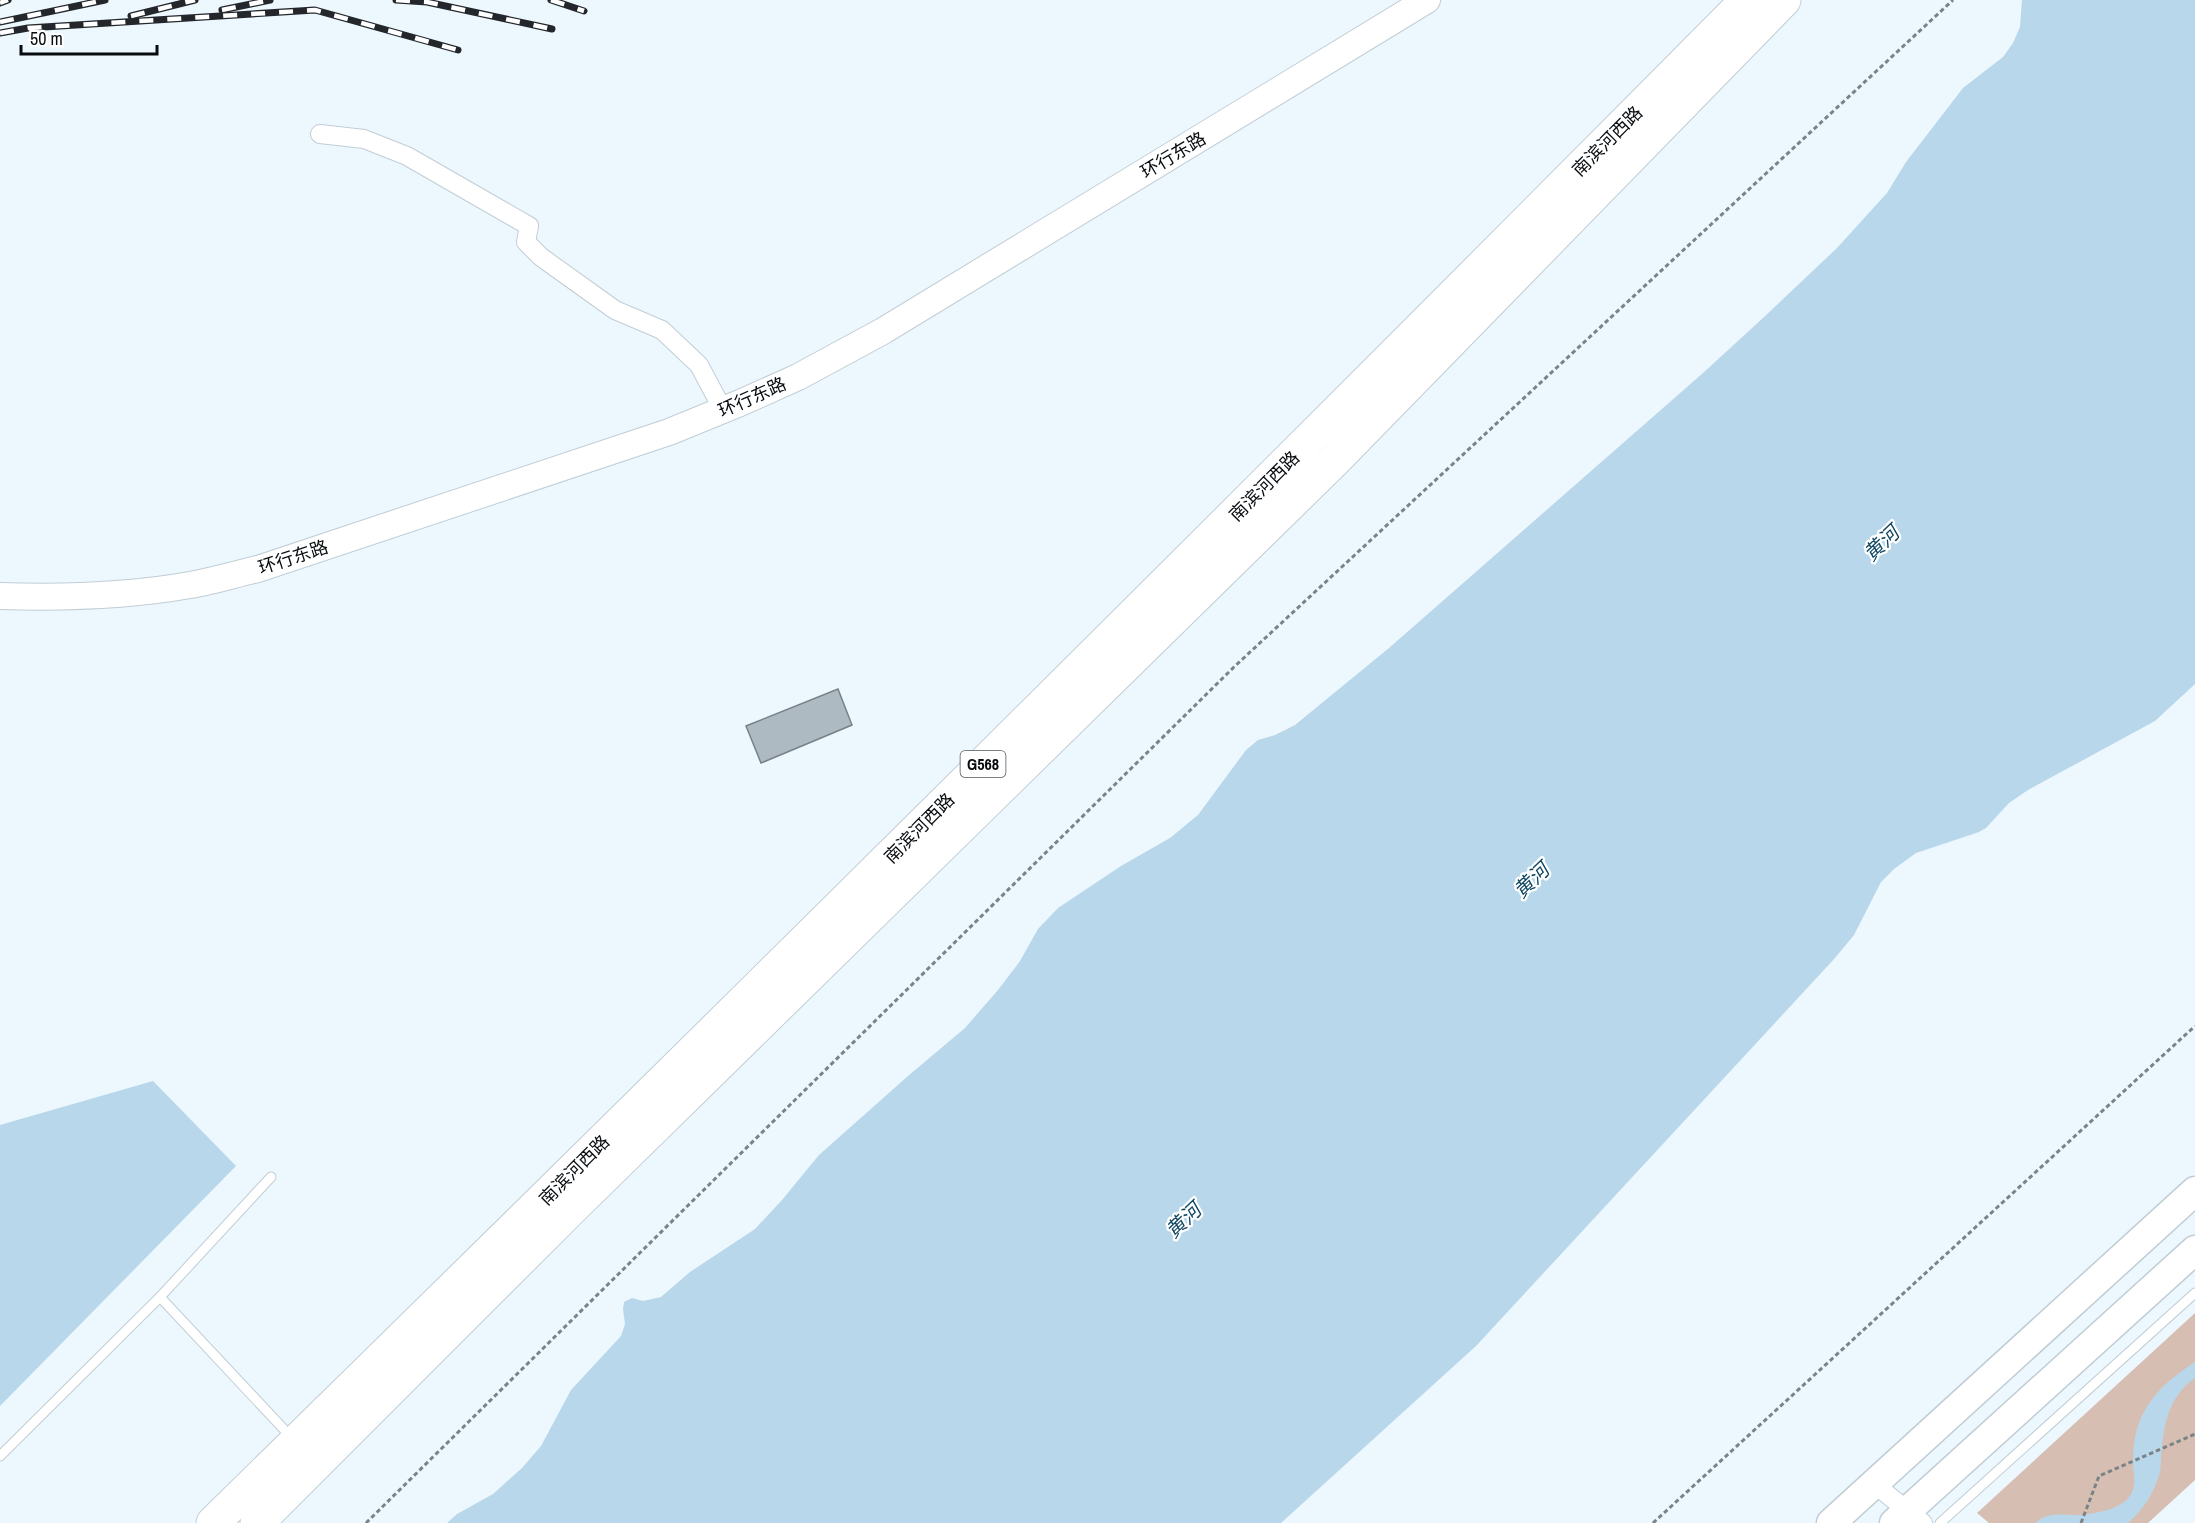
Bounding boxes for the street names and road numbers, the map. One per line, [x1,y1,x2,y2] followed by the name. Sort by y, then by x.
[1566,100,1648,182] street label: 南滨河西路
[1136,126,1210,184] street label: 环行东路
[714,371,790,423] street label: 环行东路
[1223,445,1305,527] street label: 南滨河西路
[255,534,331,580] street label: 环行东路
[960,751,1006,777] road number: G568
[878,787,960,869] street label: 南滨河西路
[533,1129,615,1211] street label: 南滨河西路

